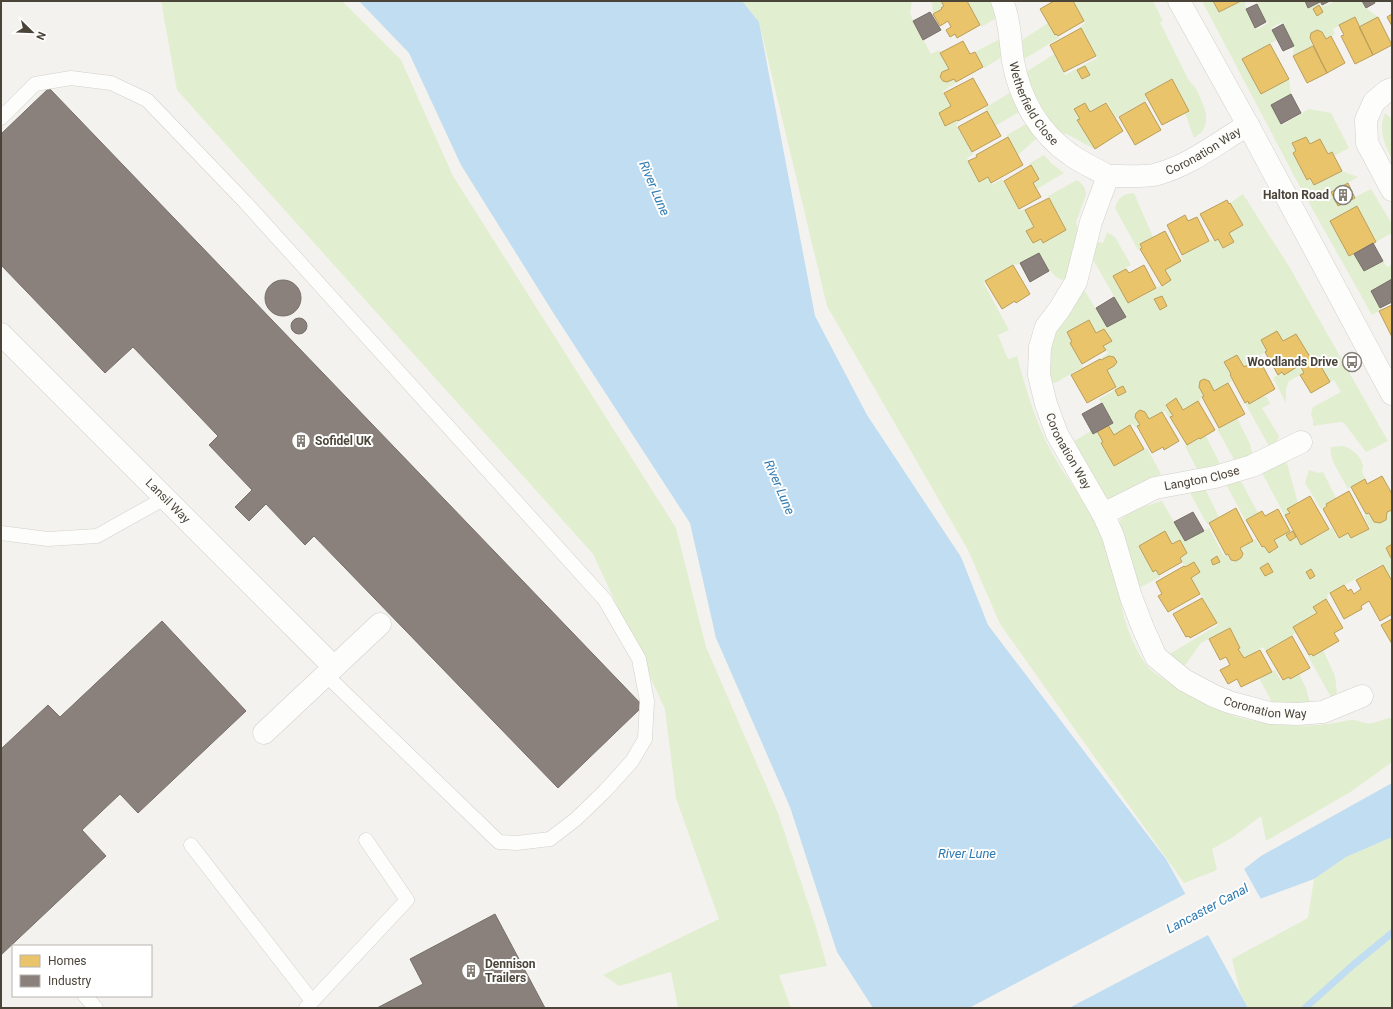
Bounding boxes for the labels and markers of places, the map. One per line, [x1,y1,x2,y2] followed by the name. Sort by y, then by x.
[1332,184,1354,206] building icon: Halton Road
[1263,188,1329,202] place label: Halton Road
[1341,351,1363,373] bus stop icon: Woodlands Drive
[1247,355,1339,369] place label: Woodlands Drive
[290,430,312,452] building icon: Sofidel UK
[315,434,372,448] place label: Sofidel UK
[485,957,536,985] place label: Dennison Trailers
[460,960,482,982] building icon: Dennison Trailers

